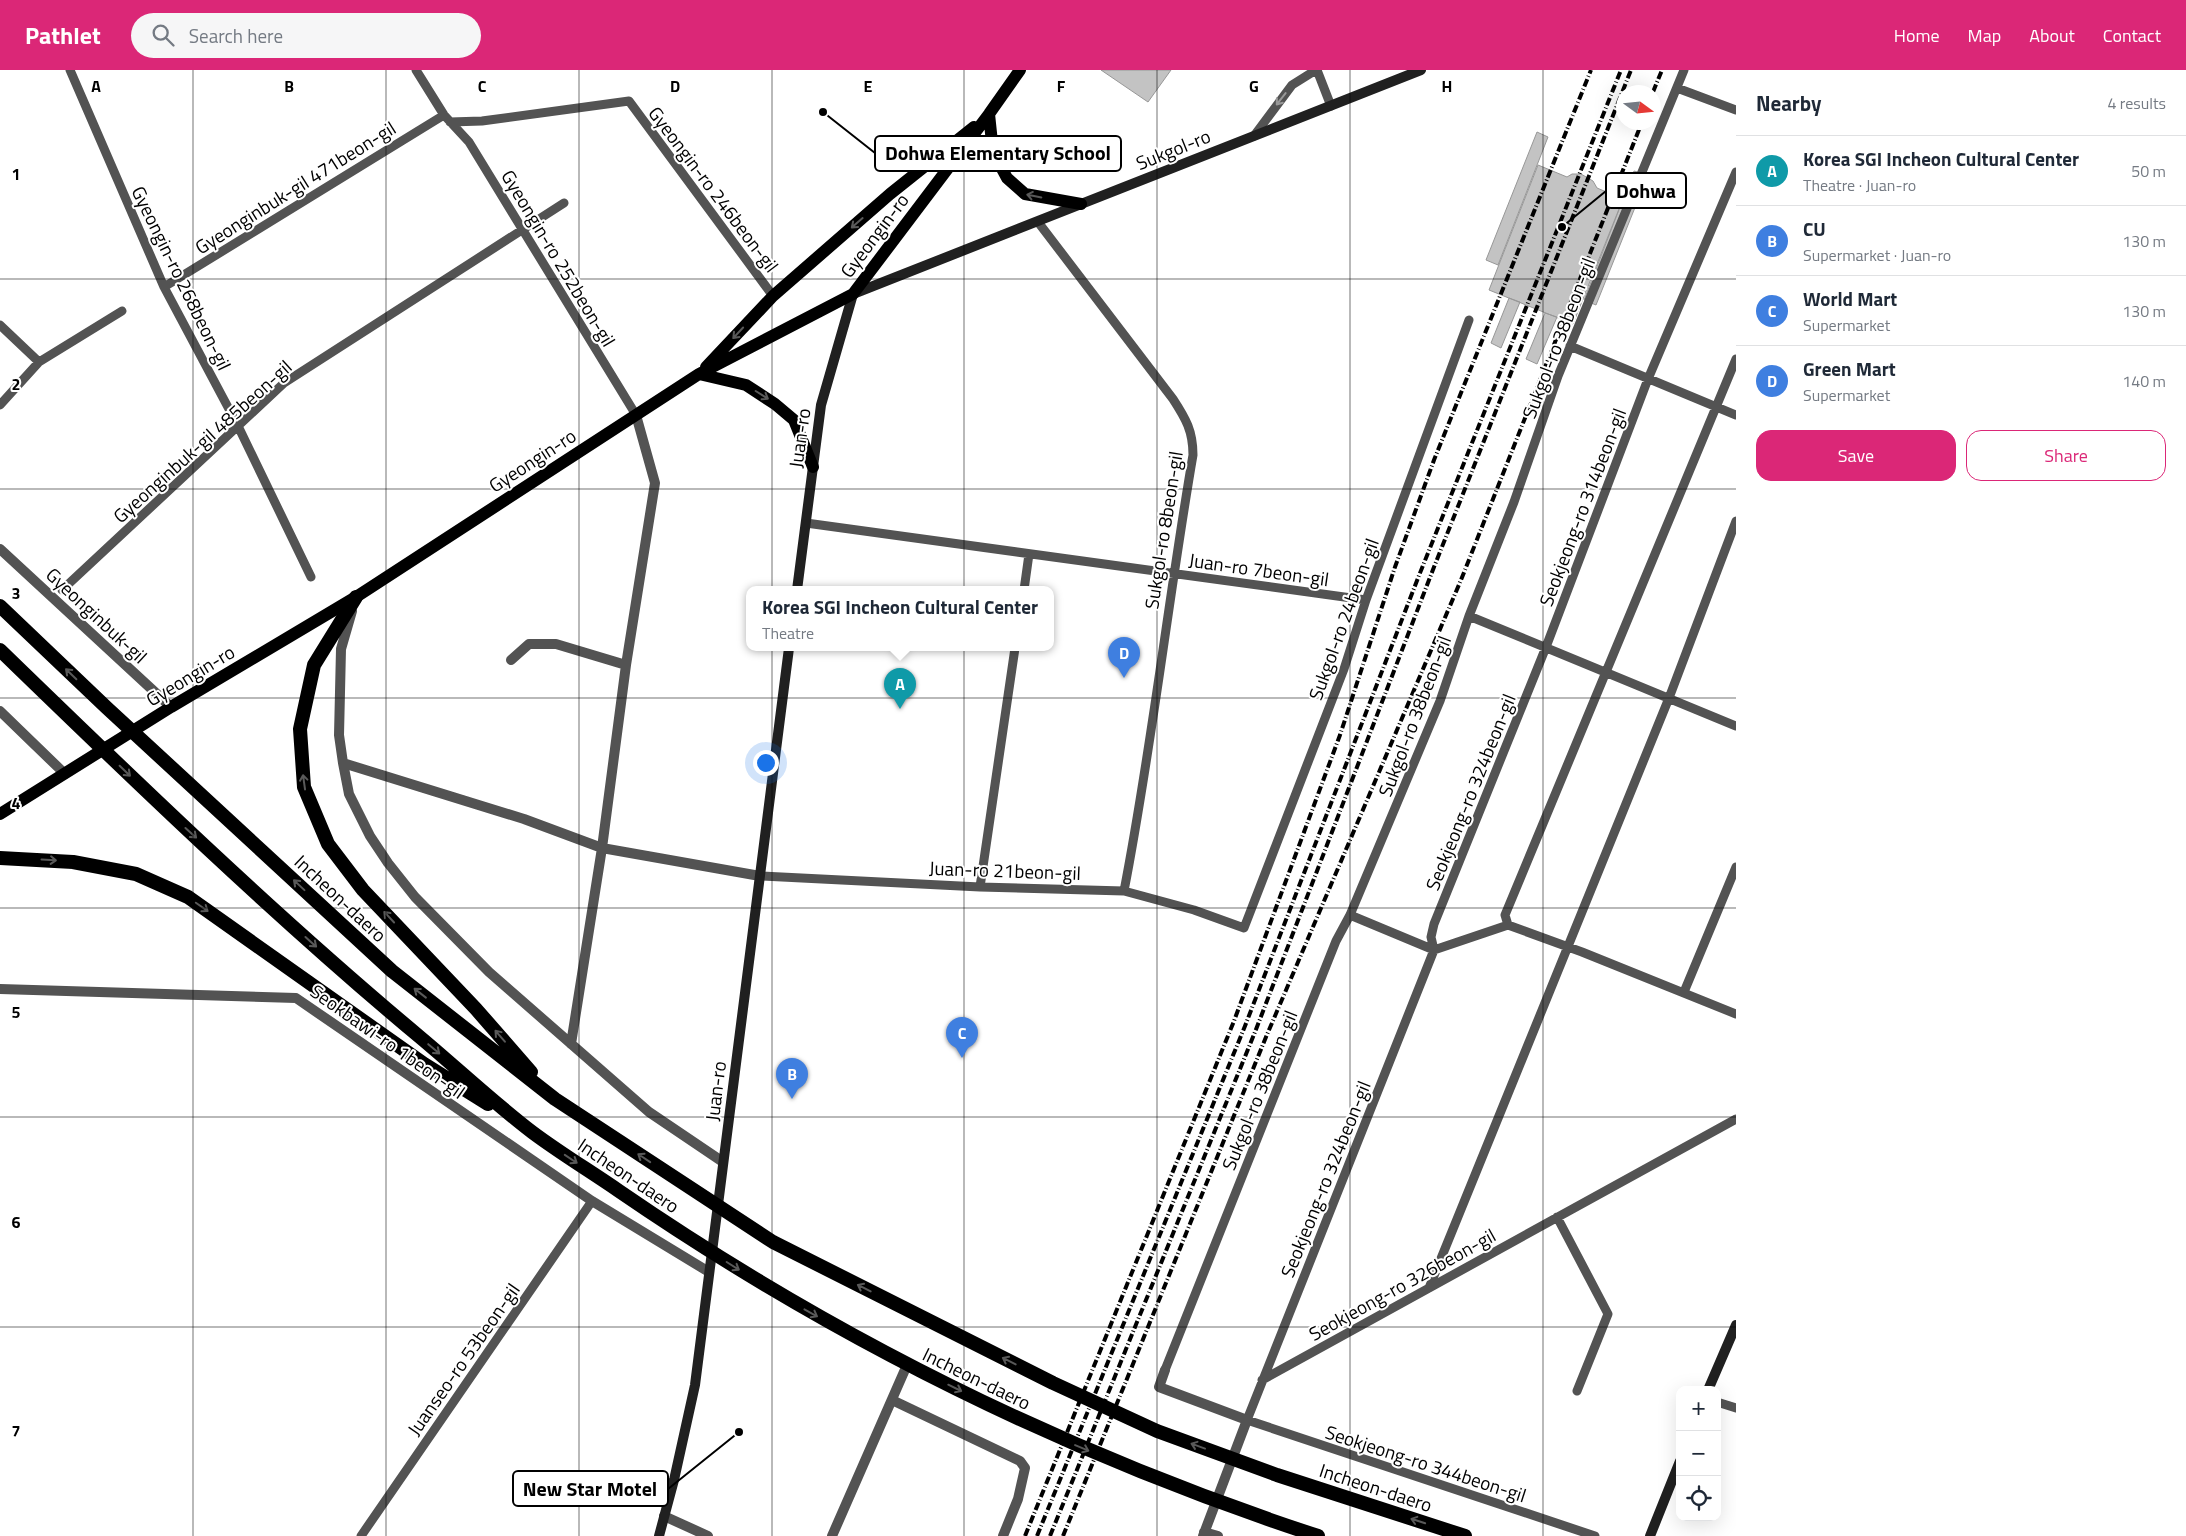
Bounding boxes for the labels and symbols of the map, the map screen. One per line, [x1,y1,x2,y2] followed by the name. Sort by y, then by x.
[91,74,101,98] text: A
[284,74,294,98] text: B
[478,74,487,98] text: C
[670,74,680,98] text: D
[864,74,873,98] text: E
[1057,74,1066,98] text: F
[1249,74,1259,98] text: G
[1442,74,1452,98] text: H
[1616,85,1661,130] north arrow
[1276,92,1286,106] one-way arrow
[642,100,786,278] street label: Gyeongin-ro 246beon-gil
[189,113,401,261] street label: Gyeonginbuk-gil 471beon-gil
[1131,121,1215,177] street label: Sukgol-ro
[875,136,1121,171] callout: Dohwa Elementary School
[885,137,1111,168] text: Dohwa Elementary School
[12,162,20,186] text: 1
[495,164,623,352] street label: Gyeongin-ro 252beon-gil
[1606,173,1686,208] callout: Dohwa
[1616,175,1676,206] text: Dohwa
[125,181,239,375] street label: Gyeongin-ro 268beon-gil
[833,187,915,283] street label: Gyeongin-ro
[1026,190,1042,200] one-way arrow
[851,218,864,229] one-way arrow
[1514,253,1602,423] street label: Sukgol-ro 38beon-gil
[732,327,744,340] one-way arrow
[106,353,298,529] street label: Gyeonginbuk-gil 485beon-gil
[12,372,20,396] text: 2
[754,391,768,401] one-way arrow
[1531,404,1633,610] street label: Seokjeong-ro 314beon-gil
[780,406,818,470] street label: Juan-ro
[482,421,582,499] street label: Gyeongin-ro
[1136,449,1190,611] street label: Sukgol-ro 8beon-gil
[1300,534,1386,704] street label: Sukgol-ro 24beon-gil
[1187,545,1331,593] street label: Juan-ro 7beon-gil
[40,560,154,670] street label: Gyeonginbuk-gil
[12,581,20,605] text: 3
[1370,631,1458,801] street label: Sukgol-ro 38beon-gil
[140,637,240,713] street label: Gyeongin-ro
[1108,637,1140,678] pin: D
[884,668,916,709] pin: A
[66,669,78,681] one-way arrow
[1417,689,1523,895] street label: Seokjeong-ro 324beon-gil
[753,750,779,776] your location
[119,765,132,777] one-way arrow
[299,774,309,790] one-way arrow
[12,791,21,815] text: 4
[185,827,198,839] one-way arrow
[288,847,394,949] street label: Incheon-daero
[929,853,1081,887] street label: Juan-ro 21beon-gil
[40,856,56,865] one-way arrow
[293,879,305,891] one-way arrow
[195,902,209,912] one-way arrow
[383,911,395,923] one-way arrow
[305,936,318,948] one-way arrow
[305,977,471,1105] street label: Seokbawi-ro 1beon-gil
[414,987,427,998] one-way arrow
[12,1000,21,1024] text: 5
[1214,1006,1304,1174] street label: Sukgol-ro 38beon-gil
[946,1017,978,1058] pin: C
[494,1030,505,1043] one-way arrow
[427,1044,440,1055] one-way arrow
[776,1058,808,1099] pin: B
[697,1059,733,1123] street label: Juan-ro
[1272,1076,1378,1282] street label: Seokjeong-ro 324beon-gil
[572,1130,686,1220] street label: Incheon-daero
[637,1153,651,1163] one-way arrow
[564,1154,578,1164] one-way arrow
[12,1210,21,1234] text: 6
[1303,1220,1501,1348] street label: Seokjeong-ro 326beon-gil
[726,1262,740,1272] one-way arrow
[399,1277,527,1441] street label: Juanseo-ro 53beon-gil
[857,1283,872,1292] one-way arrow
[804,1308,818,1318] one-way arrow
[918,1339,1036,1417] street label: Incheon-daero
[1002,1356,1017,1365] one-way arrow
[947,1384,962,1394] one-way arrow
[1322,1417,1530,1509] street label: Seokjeong-ro 344beon-gil
[12,1419,20,1443] text: 7
[1191,1441,1206,1450] one-way arrow
[1074,1443,1089,1453] one-way arrow
[1316,1455,1436,1519] street label: Incheon-daero
[513,1471,668,1506] callout: New Star Motel
[523,1473,657,1504] text: New Star Motel
[1411,1516,1427,1525] one-way arrow

